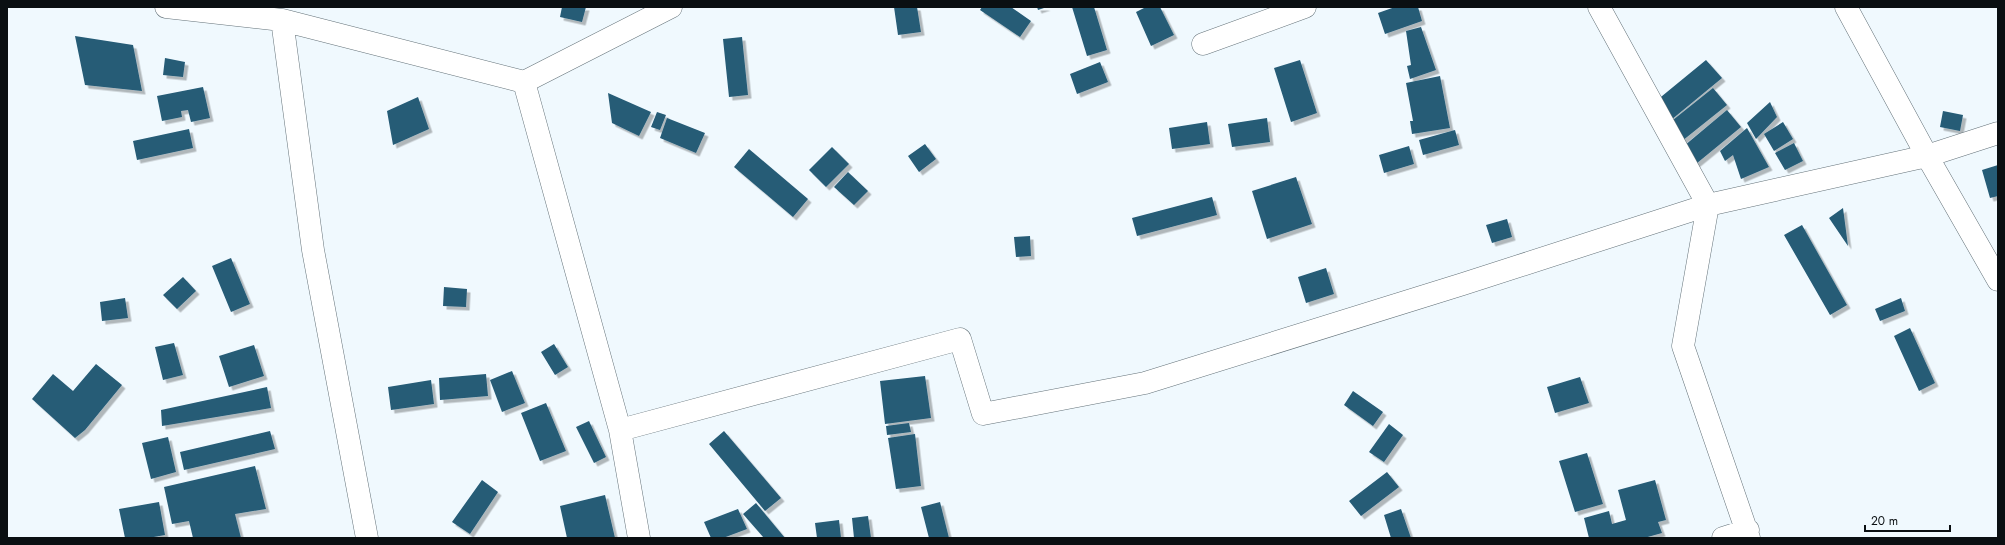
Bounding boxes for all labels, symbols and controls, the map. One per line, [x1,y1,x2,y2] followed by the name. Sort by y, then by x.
[1865,507,1950,533] scale bar
[1871,512,1898,530] text: 20 m

